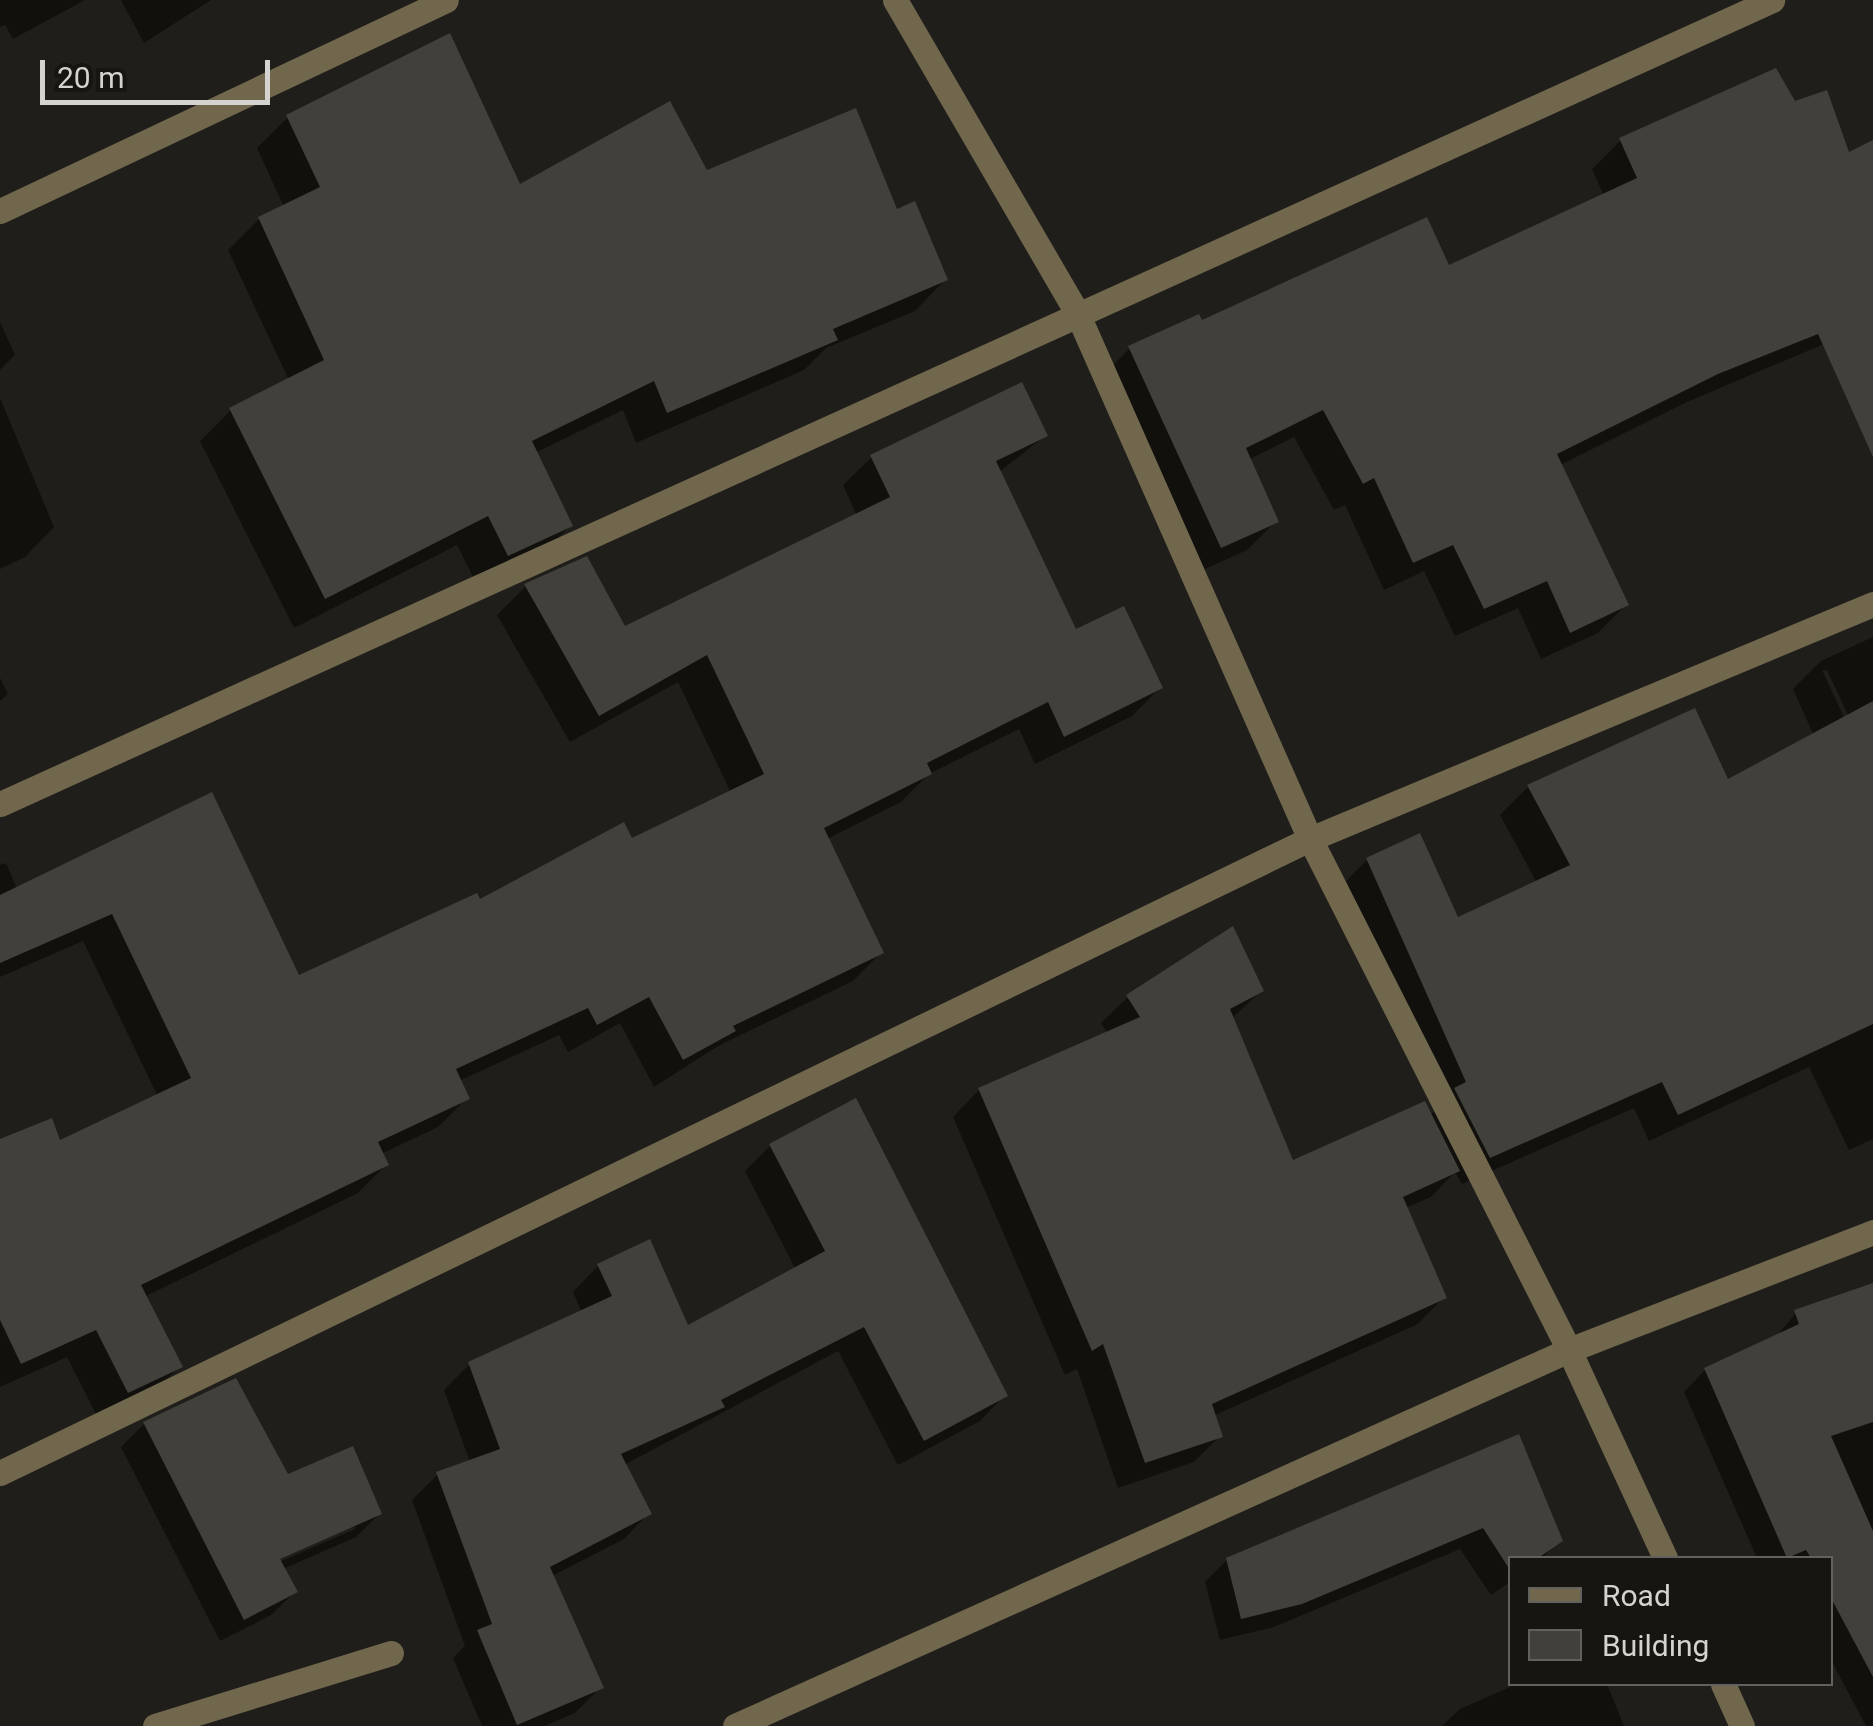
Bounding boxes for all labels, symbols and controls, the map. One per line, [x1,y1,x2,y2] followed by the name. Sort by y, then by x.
[45,40,275,102] scale bar
[57,60,124,95] text: 20 m
[1508,1556,1833,1686] legend
[1602,1578,1671,1613] text: Road
[1602,1628,1709,1663] text: Building

